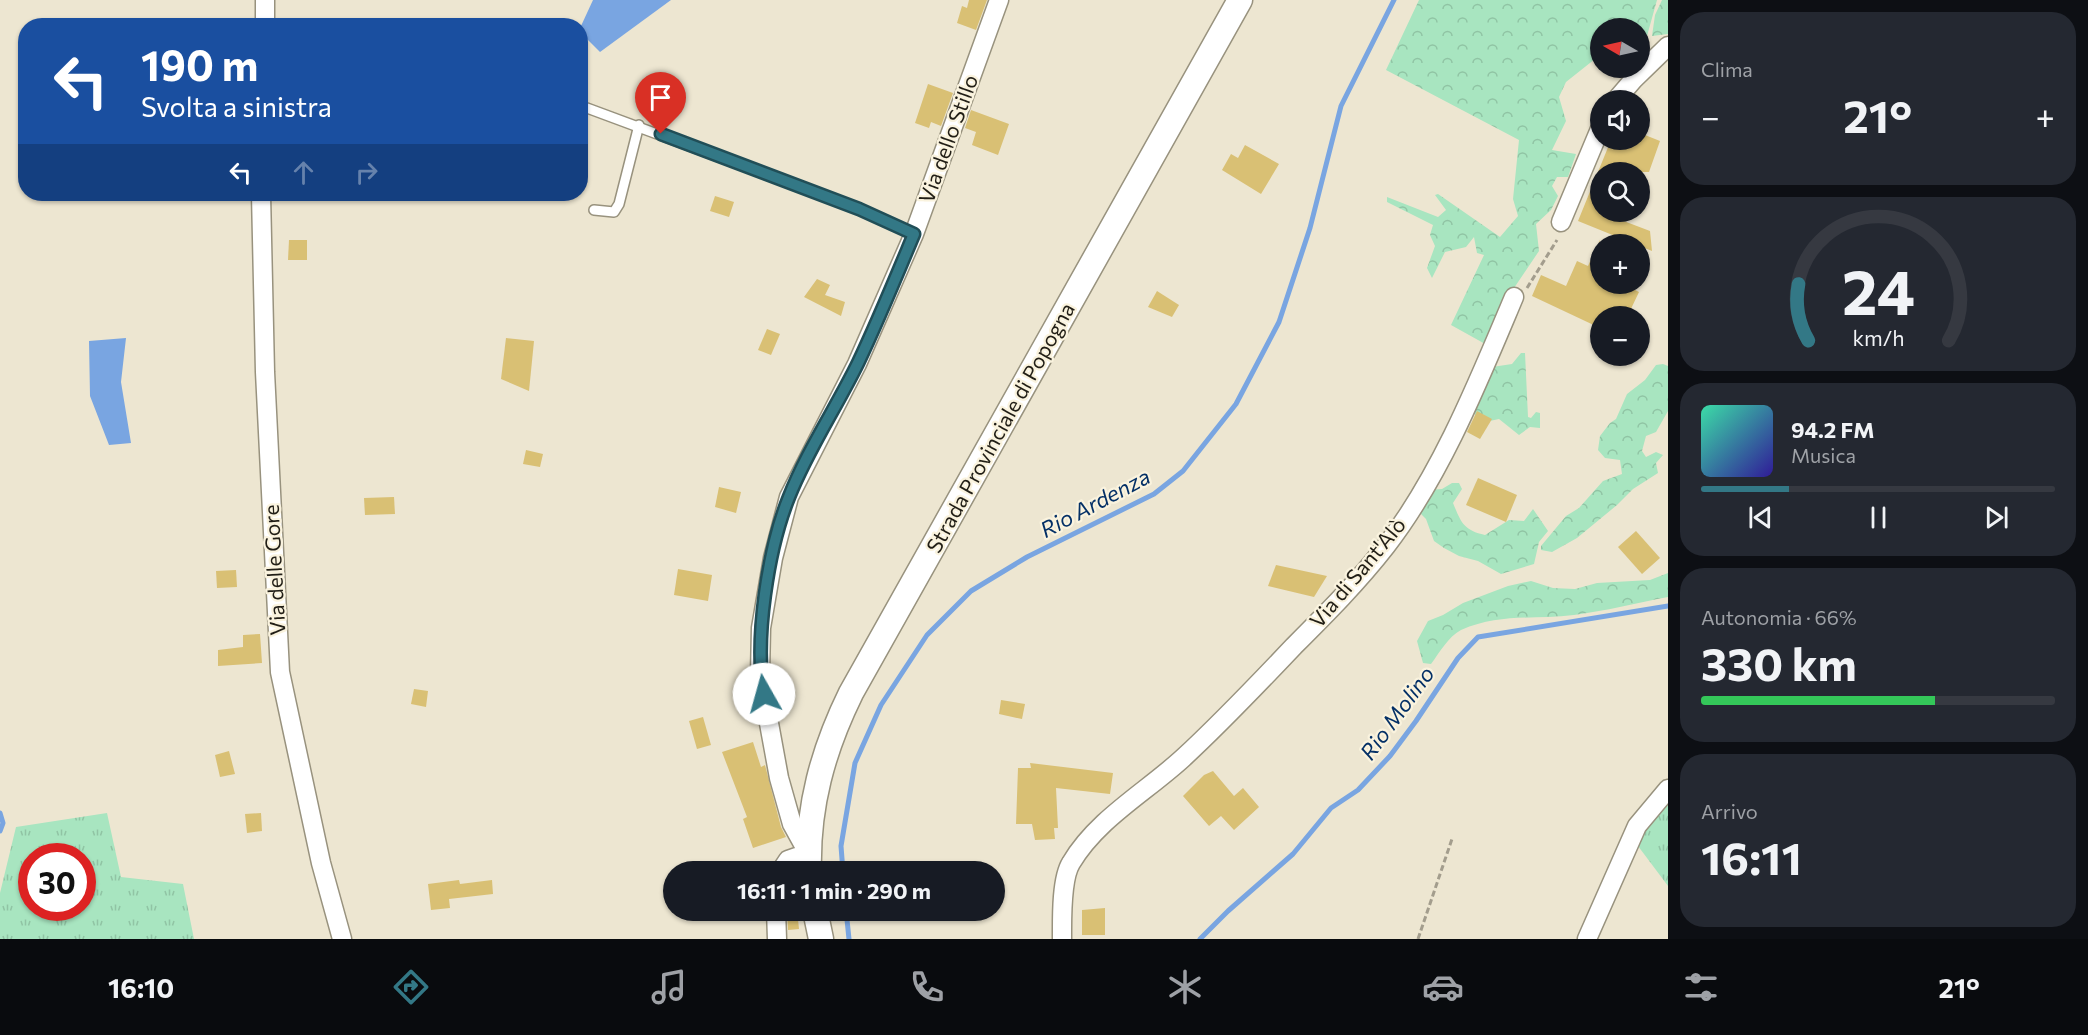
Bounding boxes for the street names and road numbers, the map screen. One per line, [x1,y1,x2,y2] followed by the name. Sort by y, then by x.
[913,71,982,206] street label: Via dello Stillo
[920,298,1079,557] street label: Strada Provinciale di Popogna
[258,504,289,636] street label: Via delle Gore
[1304,512,1410,632] street label: Via di Sant'Alò

